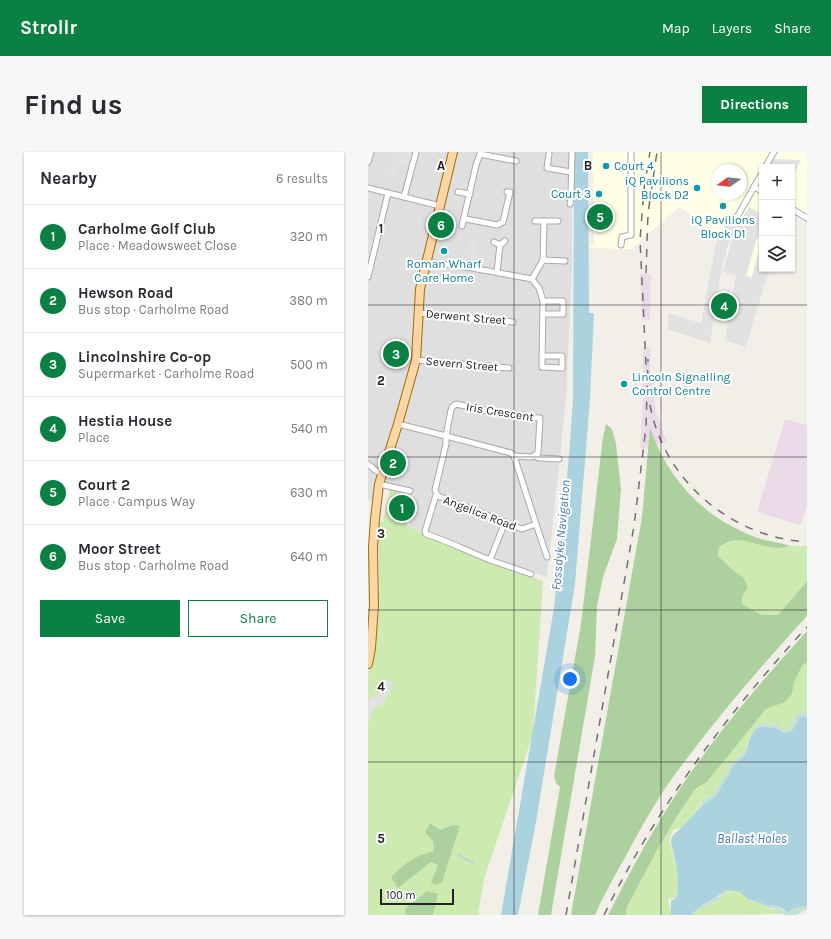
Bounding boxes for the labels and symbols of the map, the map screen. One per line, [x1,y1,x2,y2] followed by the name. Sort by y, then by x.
[437,158,445,173] text: A
[584,158,592,173] text: B
[614,159,654,173] place label: Court 4
[601,161,611,171] marker: Court 4
[711,164,747,200] north arrow
[625,174,689,202] place label: iQ Pavilions Block D2
[692,183,702,193] marker: iQ Pavilions Block D2
[551,187,591,201] place label: Court 3
[594,189,604,199] marker: Court 3
[718,201,728,211] marker: iQ Pavilions Block D1
[587,202,613,232] pin: 5
[428,210,454,240] pin: 6
[691,213,755,241] place label: iQ Pavilions Block D1
[379,221,383,236] text: 1
[439,246,449,256] marker: Roman Wharf Care Home
[407,257,482,285] place label: Roman Wharf Care Home
[711,291,737,321] pin: 4
[425,307,507,328] street label: Derwent Street
[383,339,409,369] pin: 3
[425,354,499,374] street label: Severn Street
[632,370,731,398] place label: Lincoln Signalling Control Centre
[377,373,385,388] text: 2
[619,379,629,389] marker: Lincoln Signalling Control Centre
[465,400,536,424] street label: Iris Crescent
[380,448,406,478] pin: 2
[548,479,573,591] water label: Fossdyke Navigation
[389,493,415,523] pin: 1
[441,493,519,533] street label: Angelica Road
[377,526,385,541] text: 3
[560,669,580,689] your location
[377,679,385,694] text: 4
[377,831,385,846] text: 5
[717,831,787,846] water label: Ballast Holes
[380,887,454,906] scale bar

